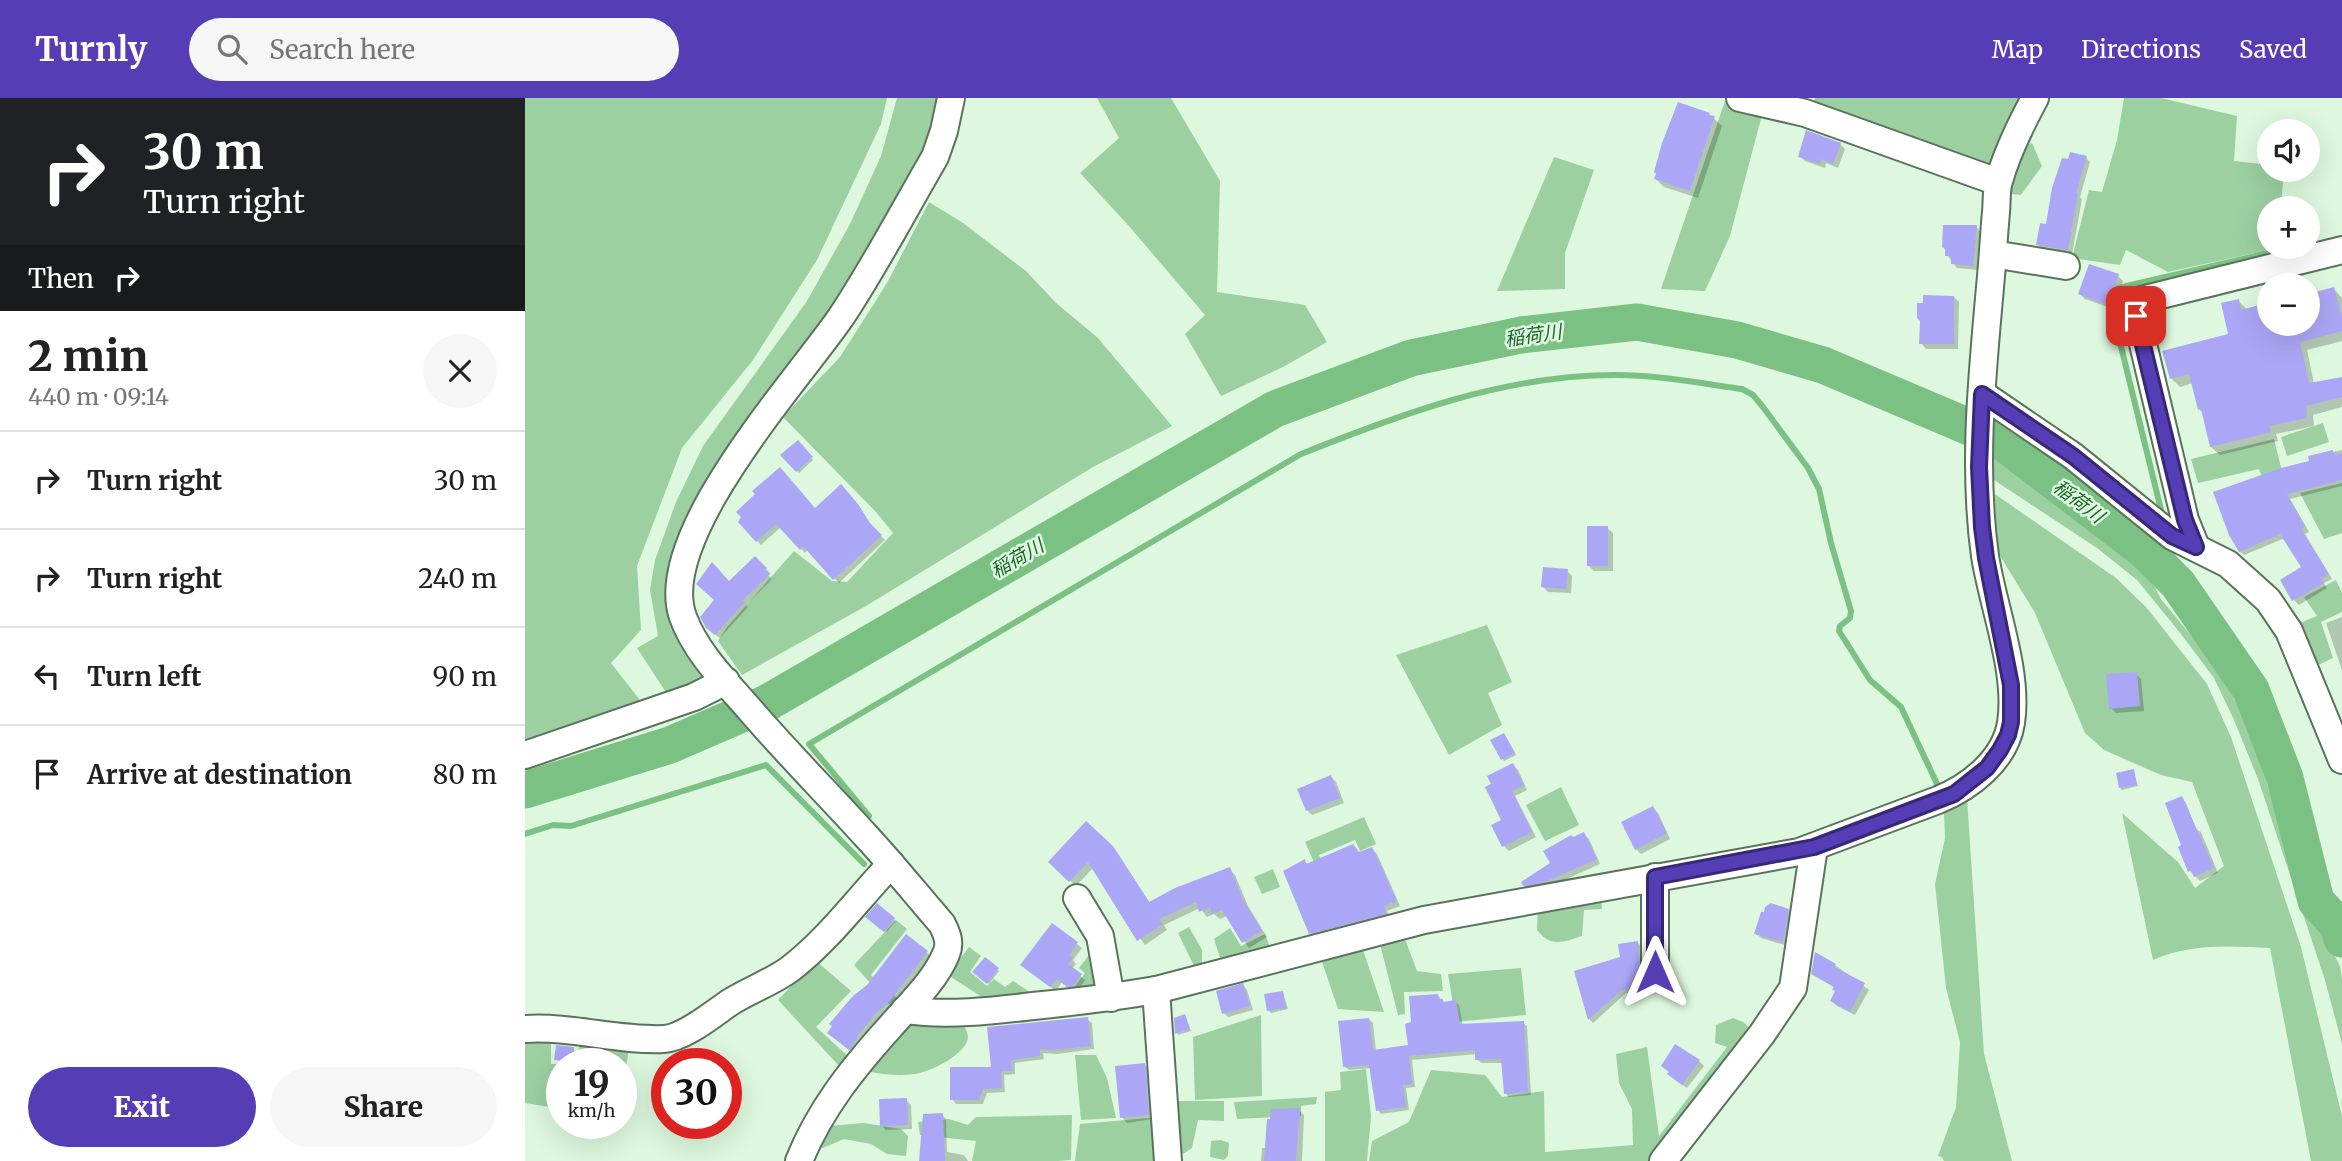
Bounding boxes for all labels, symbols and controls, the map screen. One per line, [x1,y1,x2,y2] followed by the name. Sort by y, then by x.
[189,18,679,81] search box
[35,29,147,70] text: Turnly
[213,30,251,68] icon: search
[269,33,415,66] text: Search here
[1992,34,2043,65] text: Map
[2081,34,2201,65] text: Directions
[2239,34,2307,65] text: Saved
[2257,119,2320,336] map controls
[2257,119,2320,182] button: sound
[143,121,264,182] text: 30 m
[28,126,119,217] icon: right
[143,182,305,222] text: Turn right
[2257,196,2320,259] button: +
[108,259,146,297] icon: right
[28,262,94,295] text: Then
[2257,273,2320,336] button: −
[2106,286,2166,346] pin
[2117,297,2155,335] icon: arrive
[1503,319,1565,351] water label: 稲荷川
[28,330,148,382] text: 2 min
[423,334,497,408] button: close
[28,382,169,411] text: 440 m · 09:14
[28,461,66,499] icon: right
[87,464,222,497] text: Turn right
[434,464,497,497] text: 30 m
[2049,474,2111,529] water label: 稲荷川
[986,532,1049,583] water label: 稲荷川
[28,559,66,597] icon: right
[87,562,222,595] text: Turn right
[418,562,497,595] text: 240 m
[28,657,66,695] icon: left
[87,660,201,693] text: Turn left
[433,660,497,693] text: 90 m
[28,755,66,793] icon: arrive
[87,758,352,791] text: Arrive at destination
[433,758,497,791] text: 80 m
[1618,935,1692,1009] position arrow
[651,1048,742,1139] speed limit sign: 30
[573,1062,610,1106] text: 19
[28,1067,256,1147] button: Exit
[270,1067,497,1147] button: Share
[568,1099,615,1122] text: km/h

